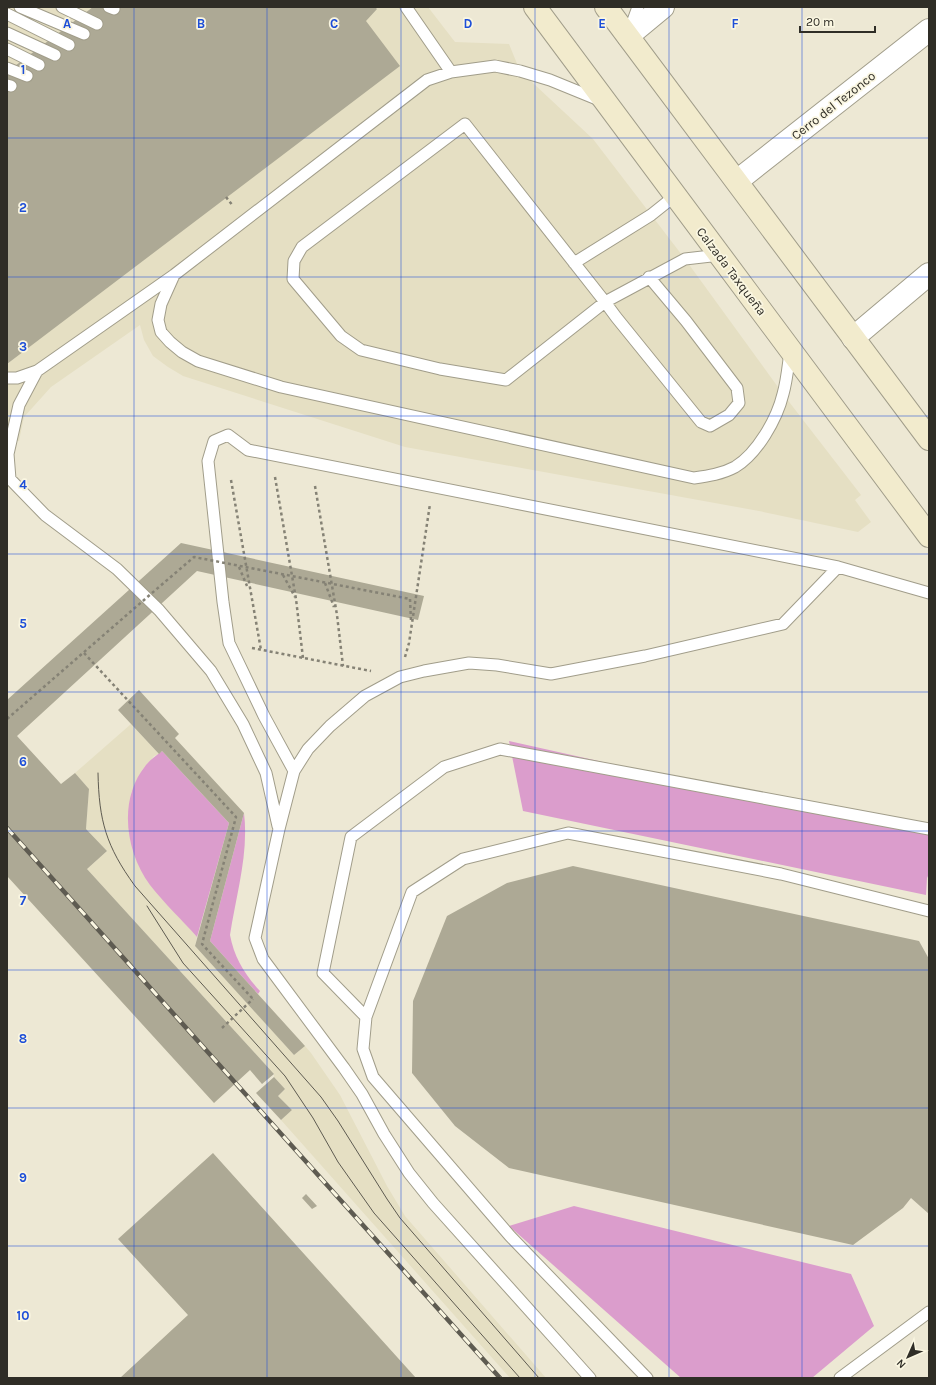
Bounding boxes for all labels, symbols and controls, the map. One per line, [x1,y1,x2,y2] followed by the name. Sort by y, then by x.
[800,8,875,34] scale bar
[806,15,834,29] text: 20 m
[63,16,71,31] text: A
[197,16,205,31] text: B
[330,16,338,31] text: C
[464,16,473,31] text: D
[598,16,606,31] text: E
[731,16,739,31] text: F
[21,62,25,77] text: 1
[788,68,878,143] street label: Cerro del Tezonco
[19,200,27,215] text: 2
[693,224,770,319] street label: Calzada Taxqueña
[19,339,27,354] text: 3
[19,477,27,492] text: 4
[19,616,27,631] text: 5
[19,754,27,769] text: 6
[20,893,27,908] text: 7
[19,1031,27,1046] text: 8
[19,1170,27,1185] text: 9
[17,1308,29,1323] text: 10
[888,1337,928,1377] north arrow
[894,1356,909,1371] text: N

